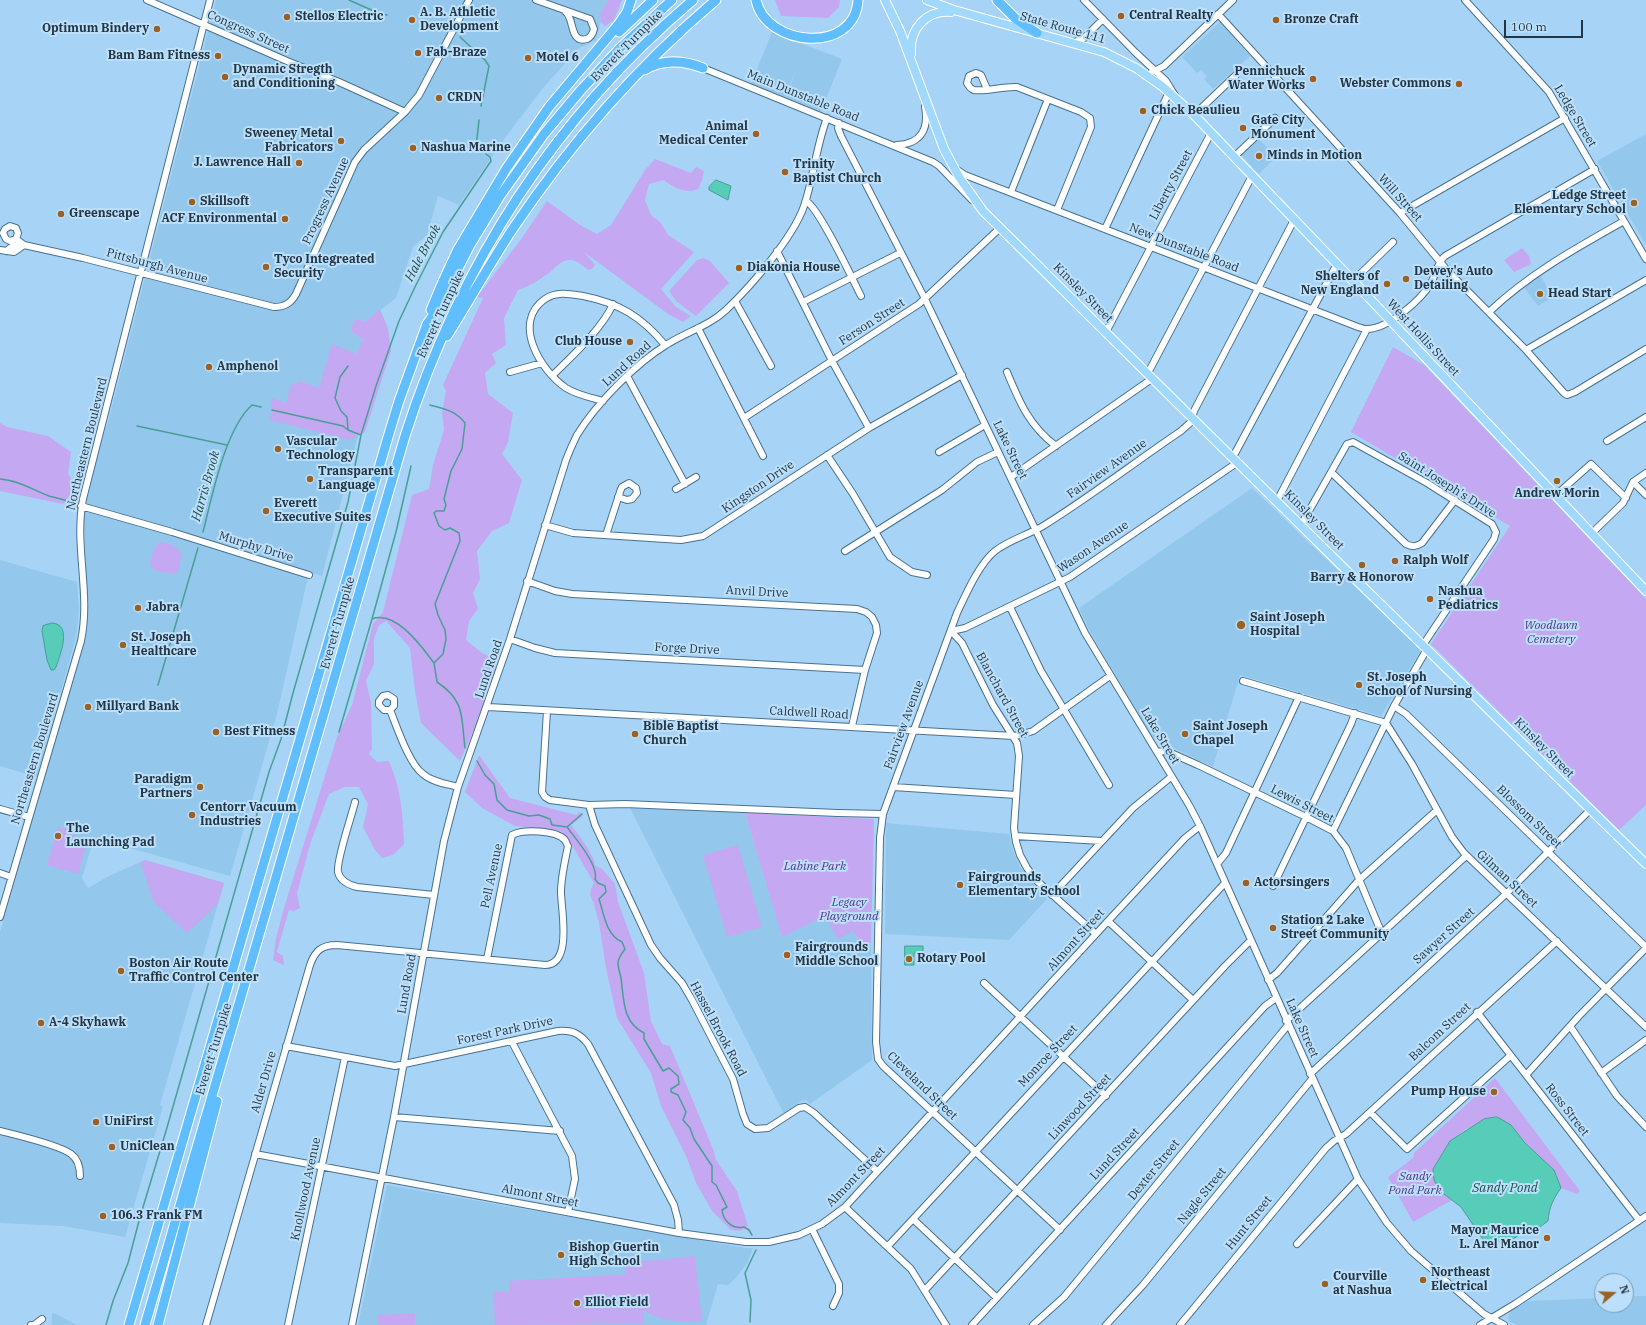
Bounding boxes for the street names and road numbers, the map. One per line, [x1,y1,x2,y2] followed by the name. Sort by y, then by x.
[205,7,291,57] street label: Congress Street
[588,7,666,85] street label: Everett Turnpike
[1019,9,1107,47] street label: State Route 111
[745,67,861,125] street label: Main Dunstable Road
[1551,82,1599,150] street label: Ledge Street
[1147,148,1195,222] street label: Liberty Street
[300,155,352,247] street label: Progress Avenue
[1375,171,1425,225] street label: Will Street
[1127,220,1241,276] street label: New Dunstable Road
[105,246,209,286] street label: Pittsburgh Avenue
[1050,260,1116,326] street label: Kinsley Street
[414,268,468,360] street label: Everett Turnpike
[836,295,908,349] street label: Ferson Street
[1384,297,1462,379] street label: West Hollis Street
[600,338,654,390] street label: Lund Road
[64,376,110,512] street label: Northeastern Boulevard
[990,418,1030,482] street label: Lake Street
[1064,436,1150,502] street label: Fairview Avenue
[1395,449,1499,521] street label: Saint Joseph's Drive
[719,458,797,516] street label: Kingston Drive
[1281,487,1347,553] street label: Kinsley Street
[1055,518,1131,576] street label: Wason Avenue
[217,529,295,565] street label: Murphy Drive
[318,575,358,671] street label: Everett Turnpike
[725,583,789,601] street label: Anvil Drive
[472,638,506,700] street label: Lund Road
[654,640,720,658] street label: Forge Drive
[973,650,1031,740] street label: Blanchard Street
[881,678,927,772] street label: Fairview Avenue
[8,692,62,826] street label: Northeastern Boulevard
[769,704,849,722] street label: Caldwell Road
[1137,705,1183,767] street label: Lake Street
[1511,715,1577,781] street label: Kinsley Street
[1268,782,1336,826] street label: Lewis Street
[1494,782,1564,852] street label: Blossom Street
[478,842,506,910] street label: Pell Avenue
[1474,847,1540,911] street label: Gilman Street
[1410,905,1478,967] street label: Sawyer Street
[1044,906,1108,974] street label: Almont Street
[395,953,419,1015] street label: Lund Road
[687,979,749,1079] street label: Hassel Brook Road
[1283,996,1321,1060] street label: Lake Street
[1406,1000,1474,1064] street label: Balcom Street
[193,1001,235,1097] street label: Everett Turnpike
[456,1014,554,1048] street label: Forest Park Drive
[1015,1022,1081,1090] street label: Monroe Street
[248,1049,280,1115] street label: Alder Drive
[884,1049,960,1123] street label: Cleveland Street
[1046,1071,1114,1143] street label: Linwood Street
[1542,1081,1592,1139] street label: Ross Street
[1087,1125,1143,1183] street label: Lund Street
[288,1136,324,1242] street label: Knollwood Avenue
[1125,1137,1183,1203] street label: Dexter Street
[824,1144,888,1210] street label: Almont Street
[1175,1165,1229,1227] street label: Nagle Street
[500,1181,580,1211] street label: Almont Street
[1223,1193,1275,1253] street label: Hunt Street

